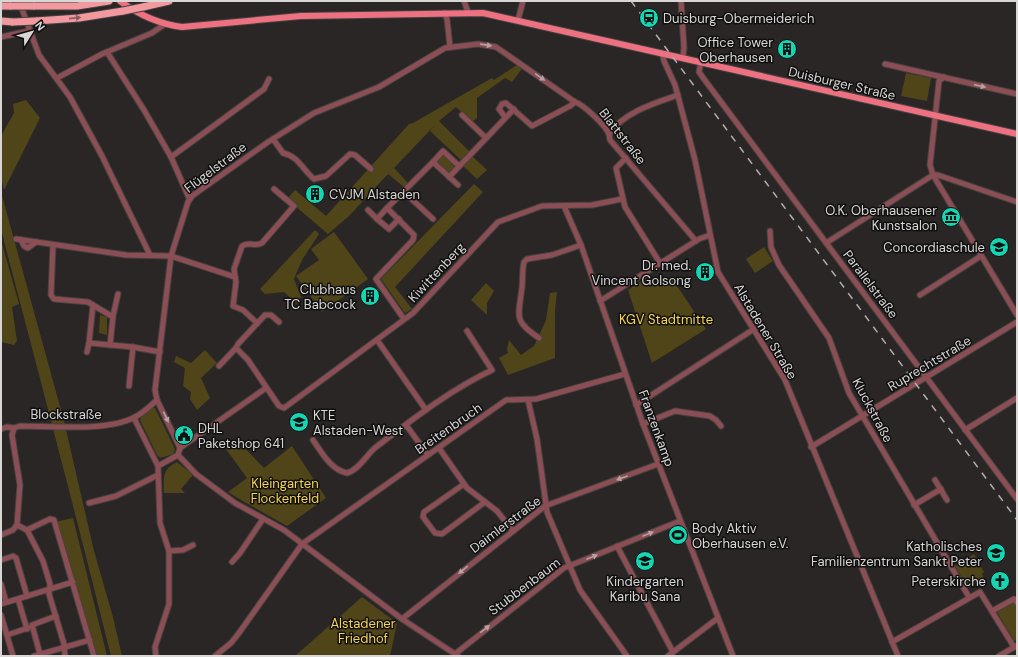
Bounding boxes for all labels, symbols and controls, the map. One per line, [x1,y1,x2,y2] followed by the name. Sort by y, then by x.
[638,7,660,29] station icon: Duisburg-Obermeiderich
[663,10,814,27] place label: Duisburg-Obermeiderich
[12,12,52,52] north arrow
[69,15,81,21] one-way arrow
[32,19,48,33] text: N
[697,34,773,66] place label: Office Tower Oberhausen
[776,38,798,60] building icon: Office Tower Oberhausen
[480,42,492,48] one-way arrow
[787,63,897,104] street label: Duisburger Straße
[535,73,545,81] one-way arrow
[974,83,987,89] one-way arrow
[595,105,650,168] street label: Blattstraße
[181,138,250,196] street label: Flügelstraße
[304,183,326,205] building icon: CVJM Alstaden
[329,186,420,203] place label: CVJM Alstaden
[825,202,937,234] place label: O.K. Oberhausener Kunstsalon
[940,206,962,228] museum icon: O.K. Oberhausener Kunstsalon
[988,236,1010,258] school or university icon: Concordiaschule
[404,239,469,306] street label: Kiwittenberg
[883,239,985,256] place label: Concordiaschule
[839,247,902,322] street label: Parallelstraße
[591,257,691,289] place label: Dr. med. Vincent Golsong
[694,261,716,283] building icon: Dr. med. Vincent Golsong
[730,280,801,382] street label: Alstadener Straße
[284,281,356,313] place label: Clubhaus TC Babcock
[359,285,381,307] building icon: Clubhaus TC Babcock
[619,311,713,328] park label: KGV Stadtmitte
[884,332,974,395] street label: Ruprechtstraße
[848,375,897,445] street label: Kluckstraße
[635,387,678,469] street label: Franzenkamp
[411,399,485,458] street label: Breitenbruch
[30,406,102,423] street label: Blockstraße
[313,407,403,439] place label: KTE Alstaden-West
[163,411,169,422] one-way arrow
[288,411,310,433] school or university icon: KTE Alstaden-West
[198,420,284,452] place label: DHL Paketshop 641
[173,424,195,446] public building icon: DHL Paketshop 641
[251,475,319,507] park label: Kleingarten Flockenfeld
[615,475,627,481] one-way arrow
[466,492,544,557] street label: Daimlerstraße
[692,520,789,552] place label: Body Aktiv Oberhausen e.V.
[667,524,689,546] sports icon: Body Aktiv Oberhausen e.V.
[643,530,655,536] one-way arrow
[811,538,982,570] place label: Katholisches Familienzentrum Sankt Peter
[985,542,1007,564] school or university icon: Katholisches Familienzentrum Sankt Peter
[634,550,656,572] school or university icon: Kindergarten Karibu Sana
[586,553,598,559] one-way arrow
[485,554,564,619] street label: Stubbenbaum
[458,566,469,575] one-way arrow
[989,570,1011,592] church icon: Peterskirche
[606,573,684,605] place label: Kindergarten Karibu Sana
[912,573,986,590] place label: Peterskirche
[330,615,396,647] park label: Alstadener Friedhof
[480,625,491,634] one-way arrow

